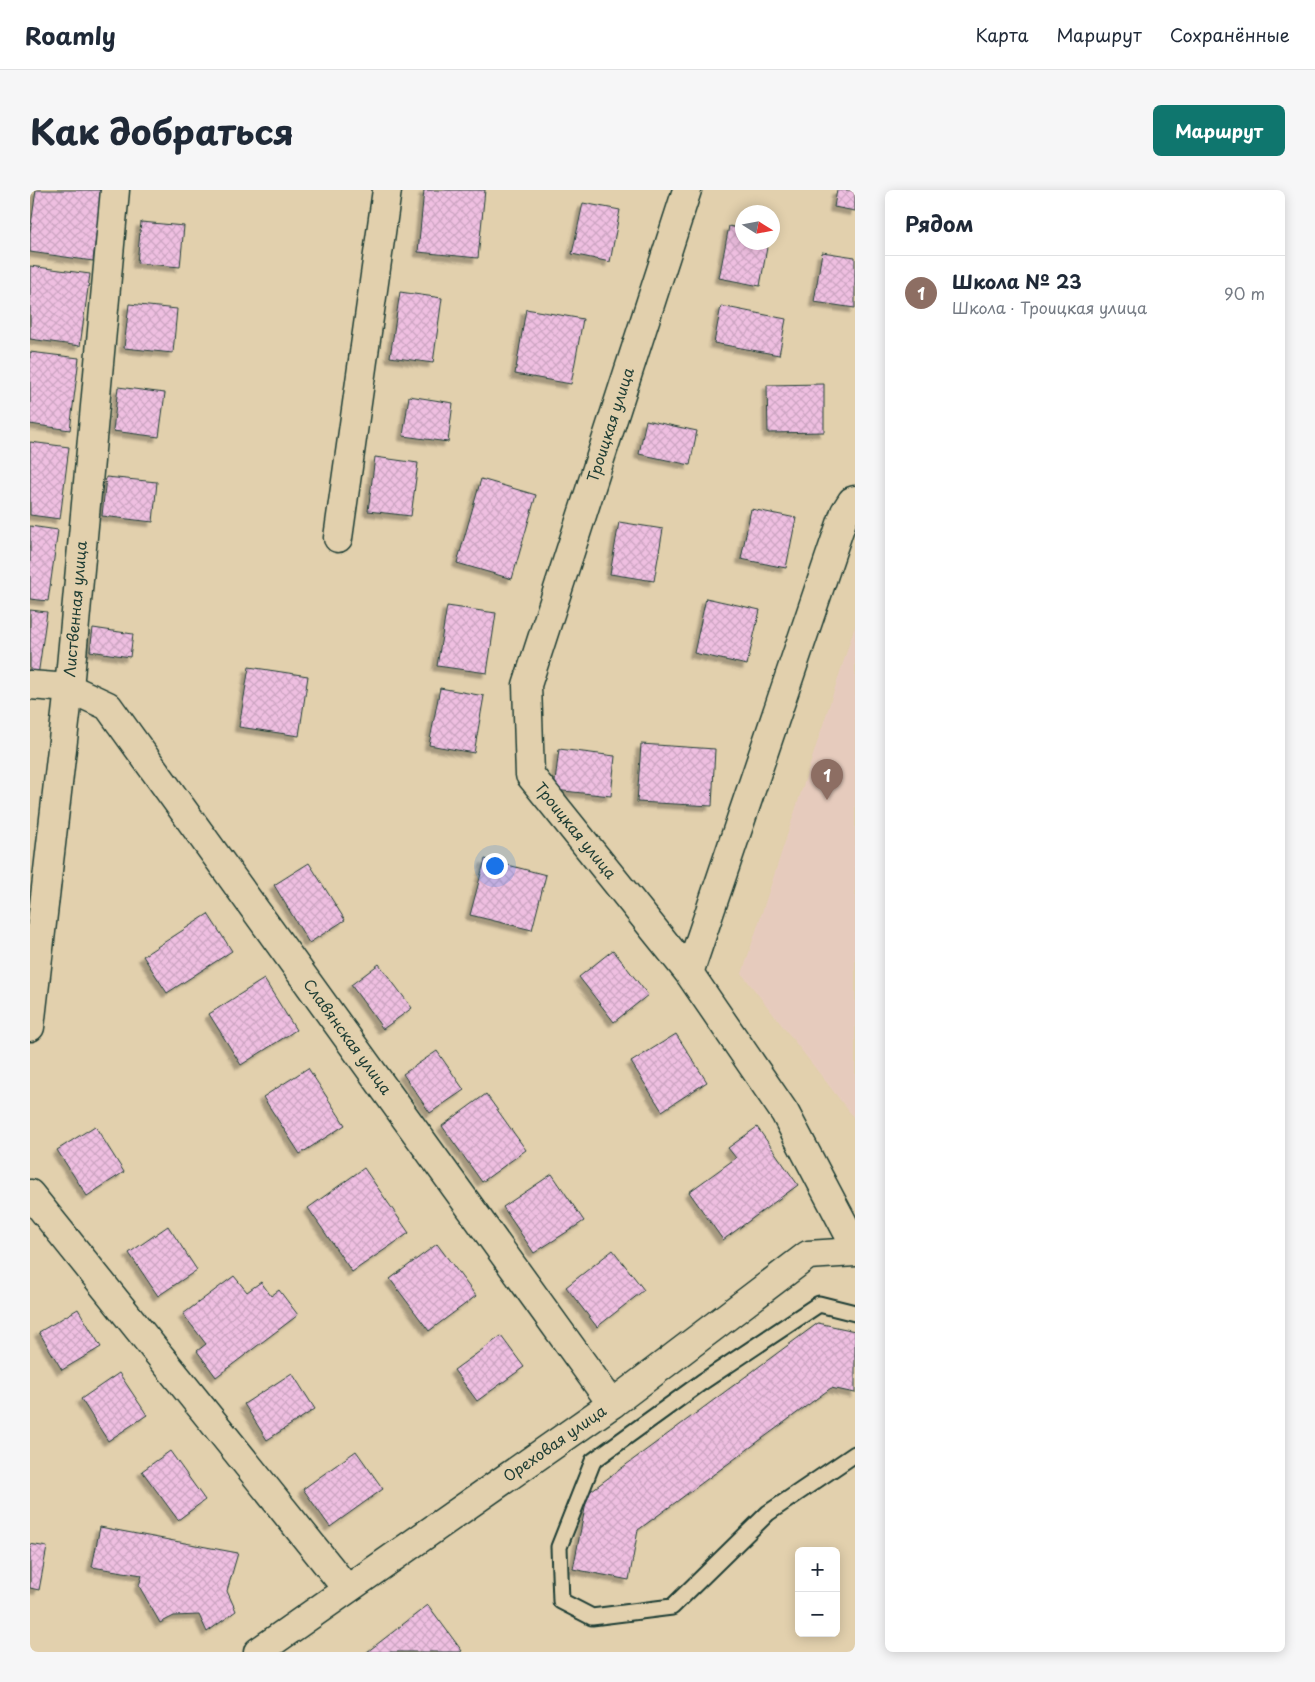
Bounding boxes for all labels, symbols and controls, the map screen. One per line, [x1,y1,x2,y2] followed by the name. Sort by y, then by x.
[25,17,116,53] text: Roamly
[976,21,1028,48] text: Карта
[1056,21,1142,48] text: Маршрут
[1170,21,1290,48] text: Сохранённые
[30,104,294,157] text: Как добраться
[1153,105,1285,156] button: Маршрут
[735,205,780,250] north arrow
[905,207,973,239] text: Рядом
[952,267,1082,295] text: Школа № 23
[917,281,925,305] text: 1
[1224,281,1265,305] text: 90 m
[952,295,1147,319] text: Школа · Троицкая улица
[580,364,639,485] street label: Троицкая улица
[57,539,92,678] street label: Лиственная улица
[811,759,843,800] pin: 1
[530,777,623,884] street label: Троицкая улица
[482,853,508,879] your location
[298,974,398,1099] street label: Славянская улица
[498,1398,611,1487] street label: Ореховая улица
[795,1547,840,1637] map controls
[795,1547,840,1592] button: +
[795,1592,840,1637] button: −

